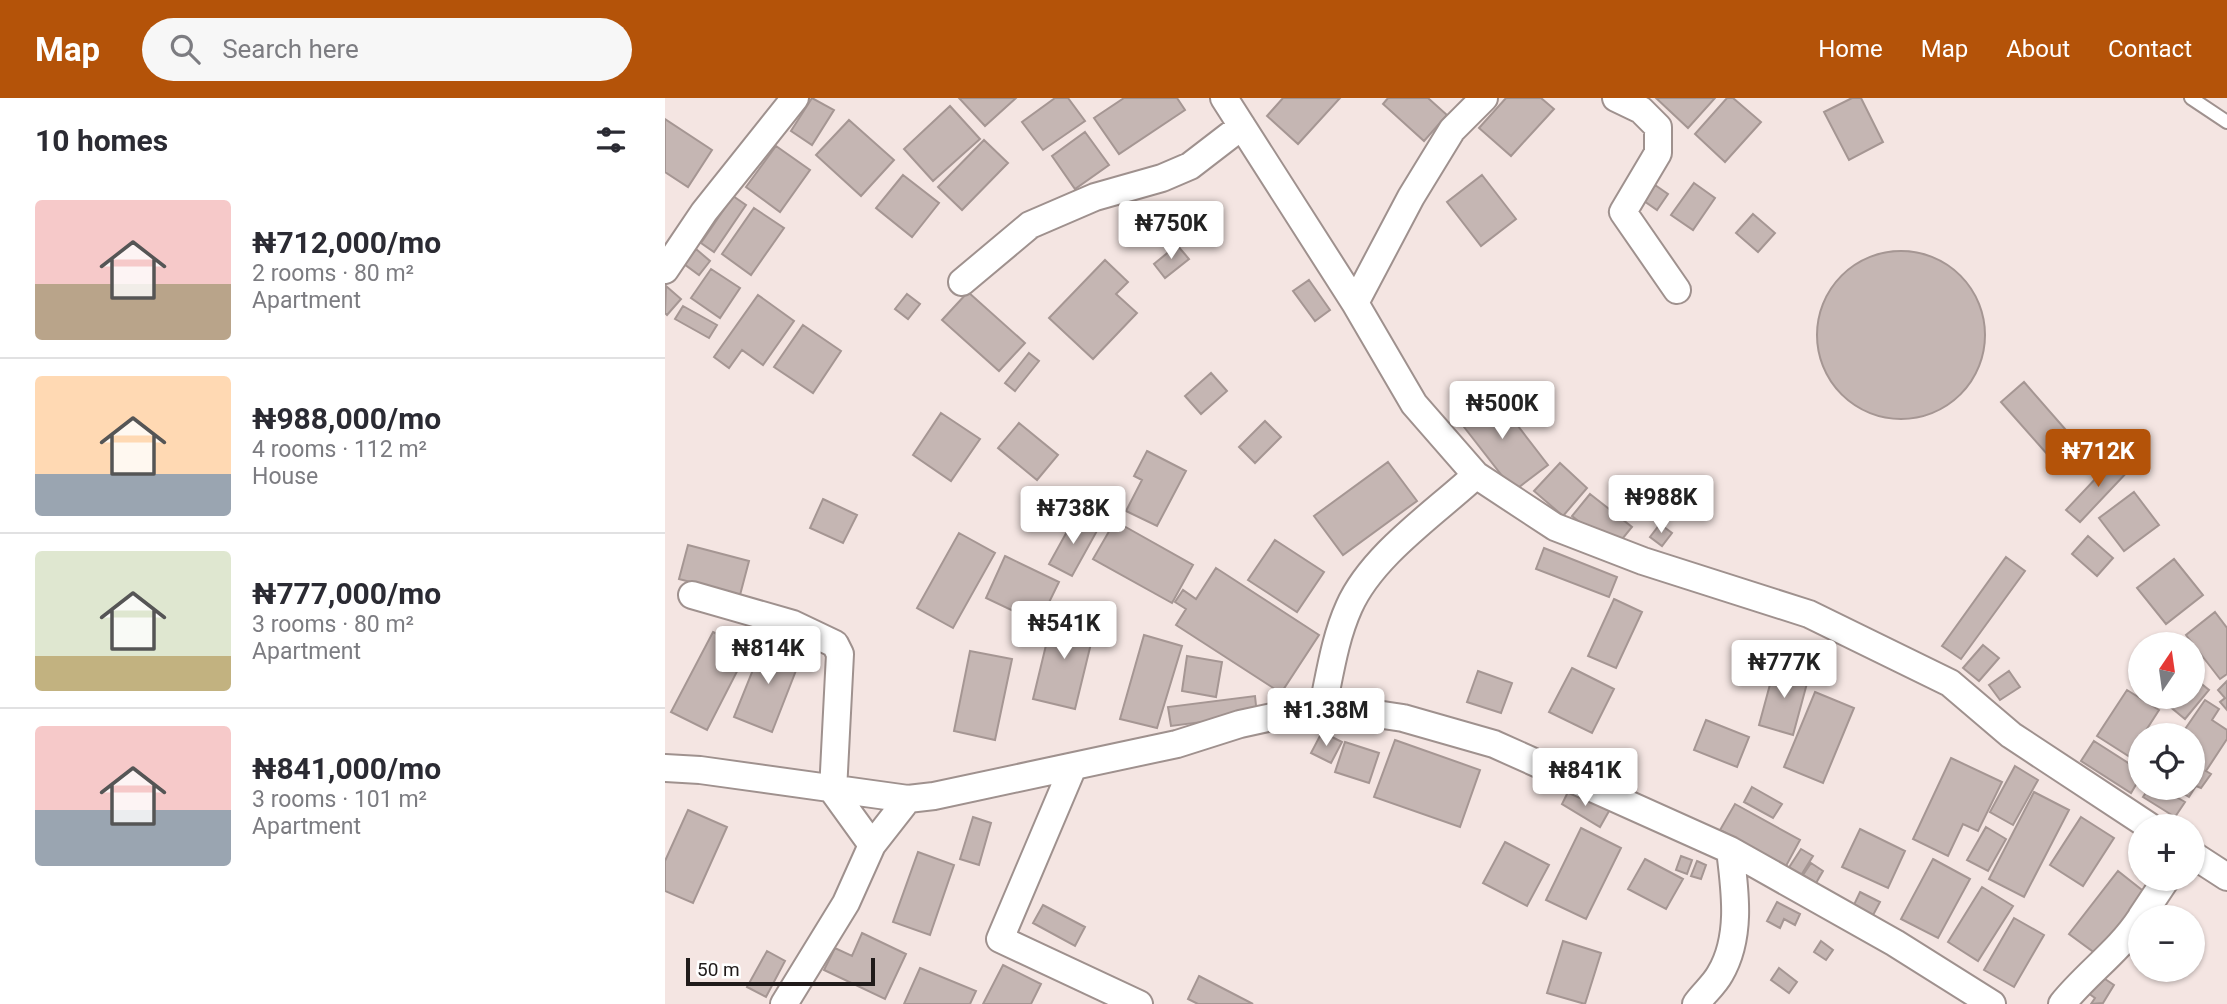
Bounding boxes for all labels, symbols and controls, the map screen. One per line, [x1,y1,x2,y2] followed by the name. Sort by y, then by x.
[142,18,632,81] search box
[35,30,100,69] text: Map
[166,30,204,68] icon: search
[222,34,359,64] text: Search here
[1818,35,1883,63] text: Home
[1921,35,1968,63] text: Map
[2006,35,2070,63] text: About
[2108,35,2192,63] text: Contact
[592,121,630,159] icon: filters
[35,123,168,158] text: 10 homes
[1122,202,1220,261] pin: ₦750K
[1135,210,1207,237] text: ₦750K
[252,225,441,260] text: ₦712,000/mo
[91,228,175,312] icon: home
[252,260,414,287] text: 2 rooms · 80 m²
[252,287,361,314] text: Apartment
[1453,382,1551,441] pin: ₦500K
[1466,390,1538,417] text: ₦500K
[252,401,441,436] text: ₦988,000/mo
[91,404,175,488] icon: home
[2049,430,2147,489] pin: ₦712K
[252,436,427,463] text: 4 rooms · 112 m²
[2062,438,2134,465] text: ₦712K
[252,463,318,490] text: House
[1612,476,1710,535] pin: ₦988K
[1625,484,1697,511] text: ₦988K
[1024,486,1122,546] pin: ₦738K
[1037,495,1109,522] text: ₦738K
[252,576,441,611] text: ₦777,000/mo
[91,579,175,663] icon: home
[1015,602,1113,661] pin: ₦541K
[1028,610,1100,637] text: ₦541K
[252,611,414,638] text: 3 rooms · 80 m²
[719,626,817,686] pin: ₦814K
[2128,632,2205,709] north arrow
[2128,632,2205,982] map controls
[732,635,804,662] text: ₦814K
[252,638,361,665] text: Apartment
[1735,640,1833,700] pin: ₦777K
[1748,649,1820,676] text: ₦777K
[1269,688,1383,748] pin: ₦1.38M
[1283,697,1369,724] text: ₦1.38M
[2128,723,2205,800] button: locate
[1536,748,1634,808] pin: ₦841K
[252,751,441,786] text: ₦841,000/mo
[91,754,175,838] icon: home
[1549,757,1621,784] text: ₦841K
[252,786,427,813] text: 3 rooms · 101 m²
[252,813,361,840] text: Apartment
[2128,814,2205,891] button: +
[2128,905,2205,982] button: −
[686,955,875,987] scale bar
[697,958,740,981] text: 50 m

